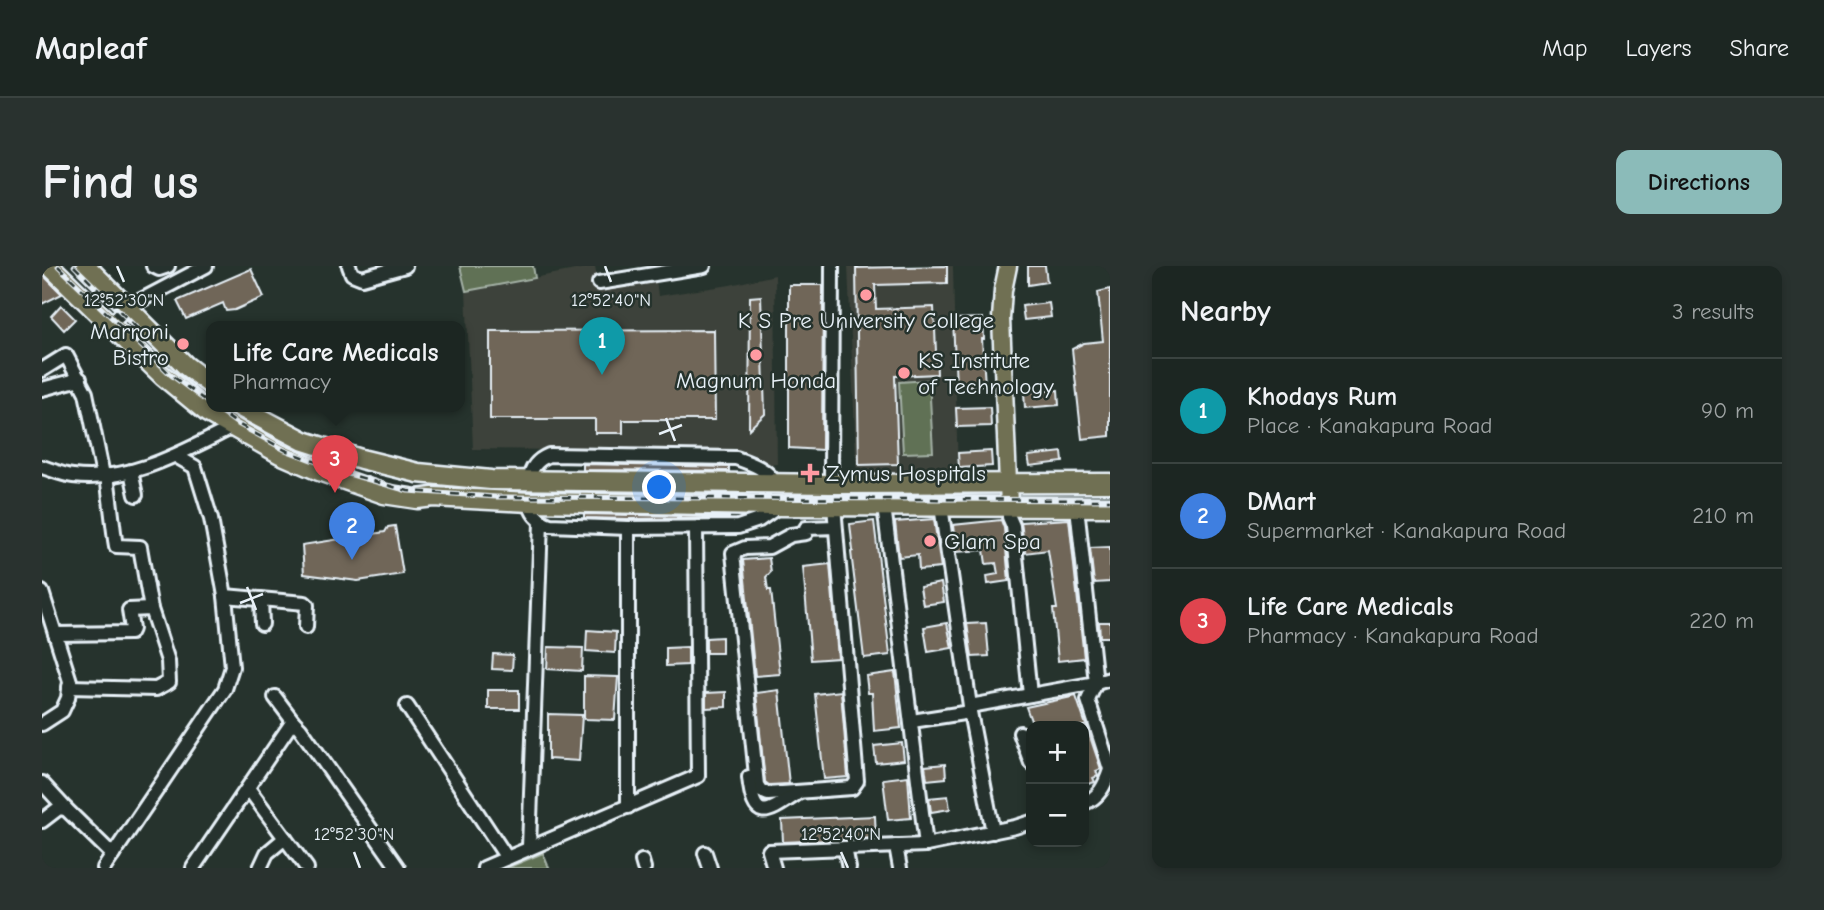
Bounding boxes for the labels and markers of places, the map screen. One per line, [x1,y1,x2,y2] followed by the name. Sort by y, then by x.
[858,287,874,303] marker: K S Pre University College
[738,307,994,334] place label: K S Pre University College
[579,317,625,375] pin: 1
[90,318,169,371] place label: Marroni Bistro
[175,336,191,352] marker: Marroni Bistro
[748,347,764,363] marker: Magnum Honda
[918,347,1055,400] place label: KS Institute of Technology
[896,365,912,381] marker: KS Institute of Technology
[676,367,836,394] place label: Magnum Honda
[312,435,358,493] pin: 3
[826,460,986,487] place label: Zymus Hospitals
[800,463,820,483] marker: Zymus Hospitals
[329,502,375,560] pin: 2
[944,528,1041,555] place label: Glam Spa
[922,533,938,549] marker: Glam Spa

